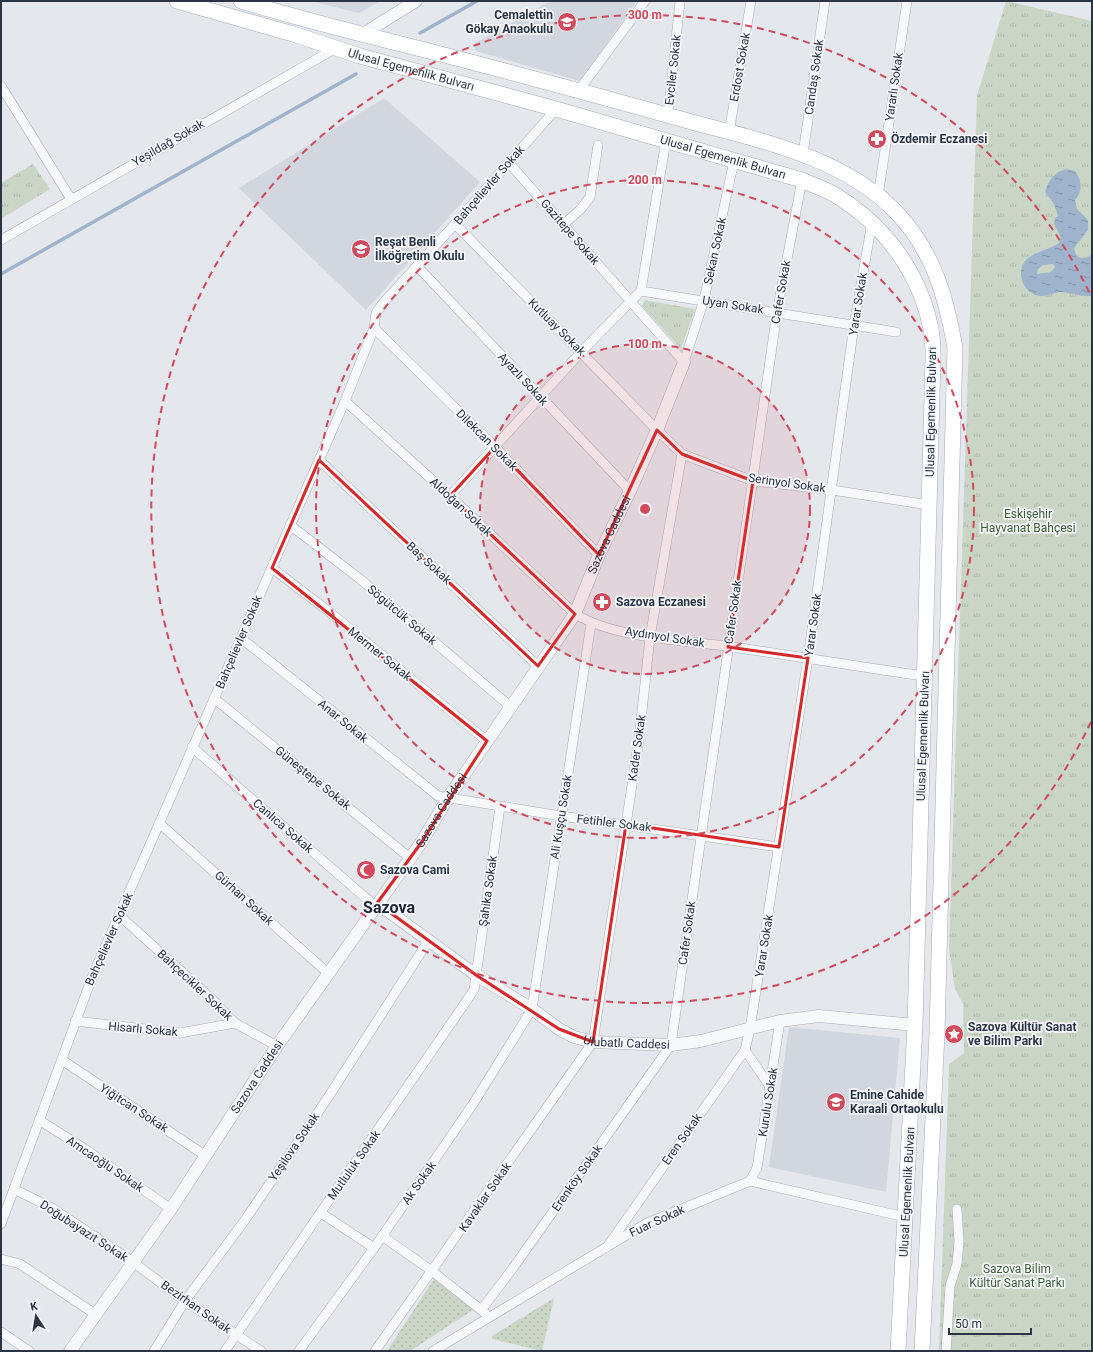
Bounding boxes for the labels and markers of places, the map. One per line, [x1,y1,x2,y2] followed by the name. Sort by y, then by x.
[465,8,553,36] place label: Cemalettin Gökay Anaokulu
[556,11,578,33] school or university icon: Cemalettin Gökay Anaokulu
[866,128,888,150] pharmacy icon: Özdemir Eczanesi
[891,131,987,146] place label: Özdemir Eczanesi
[375,235,465,263] place label: Reşat Benli İlköğretim Okulu
[350,238,372,260] school or university icon: Reşat Benli İlköğretim Okulu
[638,502,652,516] centre of rings
[591,591,613,613] pharmacy icon: Sazova Eczanesi
[616,595,706,609] place label: Sazova Eczanesi
[355,859,377,881] mosque icon: Sazova Cami
[380,863,450,877] place label: Sazova Cami
[968,1020,1076,1048] place label: Sazova Kültür Sanat ve Bilim Parkı
[943,1023,965,1045] place icon: Sazova Kültür Sanat ve Bilim Parkı
[850,1088,944,1116] place label: Emine Cahide Karaali Ortaokulu
[825,1091,847,1113] school or university icon: Emine Cahide Karaali Ortaokulu

